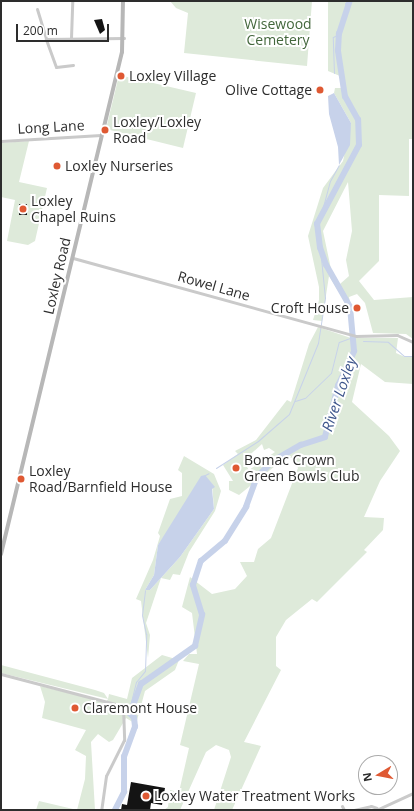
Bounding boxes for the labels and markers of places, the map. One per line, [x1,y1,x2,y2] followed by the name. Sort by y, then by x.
[129,68,216,84] place label: Loxley Village
[116,71,126,81] marker: Loxley Village
[225,82,312,98] place label: Olive Cottage
[315,85,325,95] marker: Olive Cottage
[113,114,201,146] place label: Loxley/Loxley Road
[100,125,110,135] marker: Loxley/Loxley Road
[65,158,173,174] place label: Loxley Nurseries
[52,161,62,171] marker: Loxley Nurseries
[31,193,116,226] place label: Loxley Chapel Ruins
[18,204,28,214] marker: Loxley Chapel Ruins
[271,300,349,316] place label: Croft House
[352,303,362,313] marker: Croft House
[244,452,360,484] place label: Bomac Crown Green Bowls Club
[29,463,172,496] place label: Loxley Road/Barnfield House
[231,463,241,473] marker: Bomac Crown Green Bowls Club
[16,474,26,484] marker: Loxley Road/Barnfield House
[83,700,197,716] place label: Claremont House
[70,703,80,713] marker: Claremont House
[154,788,355,804] place label: Loxley Water Treatment Works
[141,791,151,801] marker: Loxley Water Treatment Works

